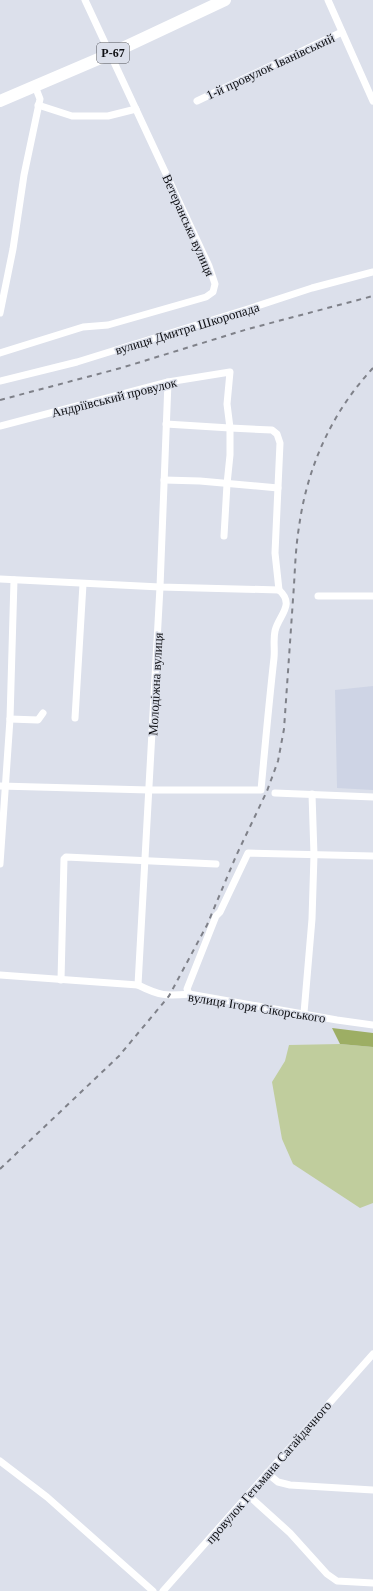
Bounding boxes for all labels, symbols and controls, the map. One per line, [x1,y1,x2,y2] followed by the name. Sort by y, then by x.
[204,30,337,103] street label: 1-й провулок Іванівський
[97,43,129,63] road number: Р-67
[159,172,218,278] street label: Ветеранська вулиця
[113,299,261,358] street label: вулиця Дмитра Шкоропада
[50,374,179,420] street label: Андріївський провулок
[145,632,166,736] street label: Молодіжна вулиця
[187,989,327,1026] street label: вулиця Ігоря Сікорського
[202,1398,334,1547] street label: провулок Гетьмана Сагайдачного

